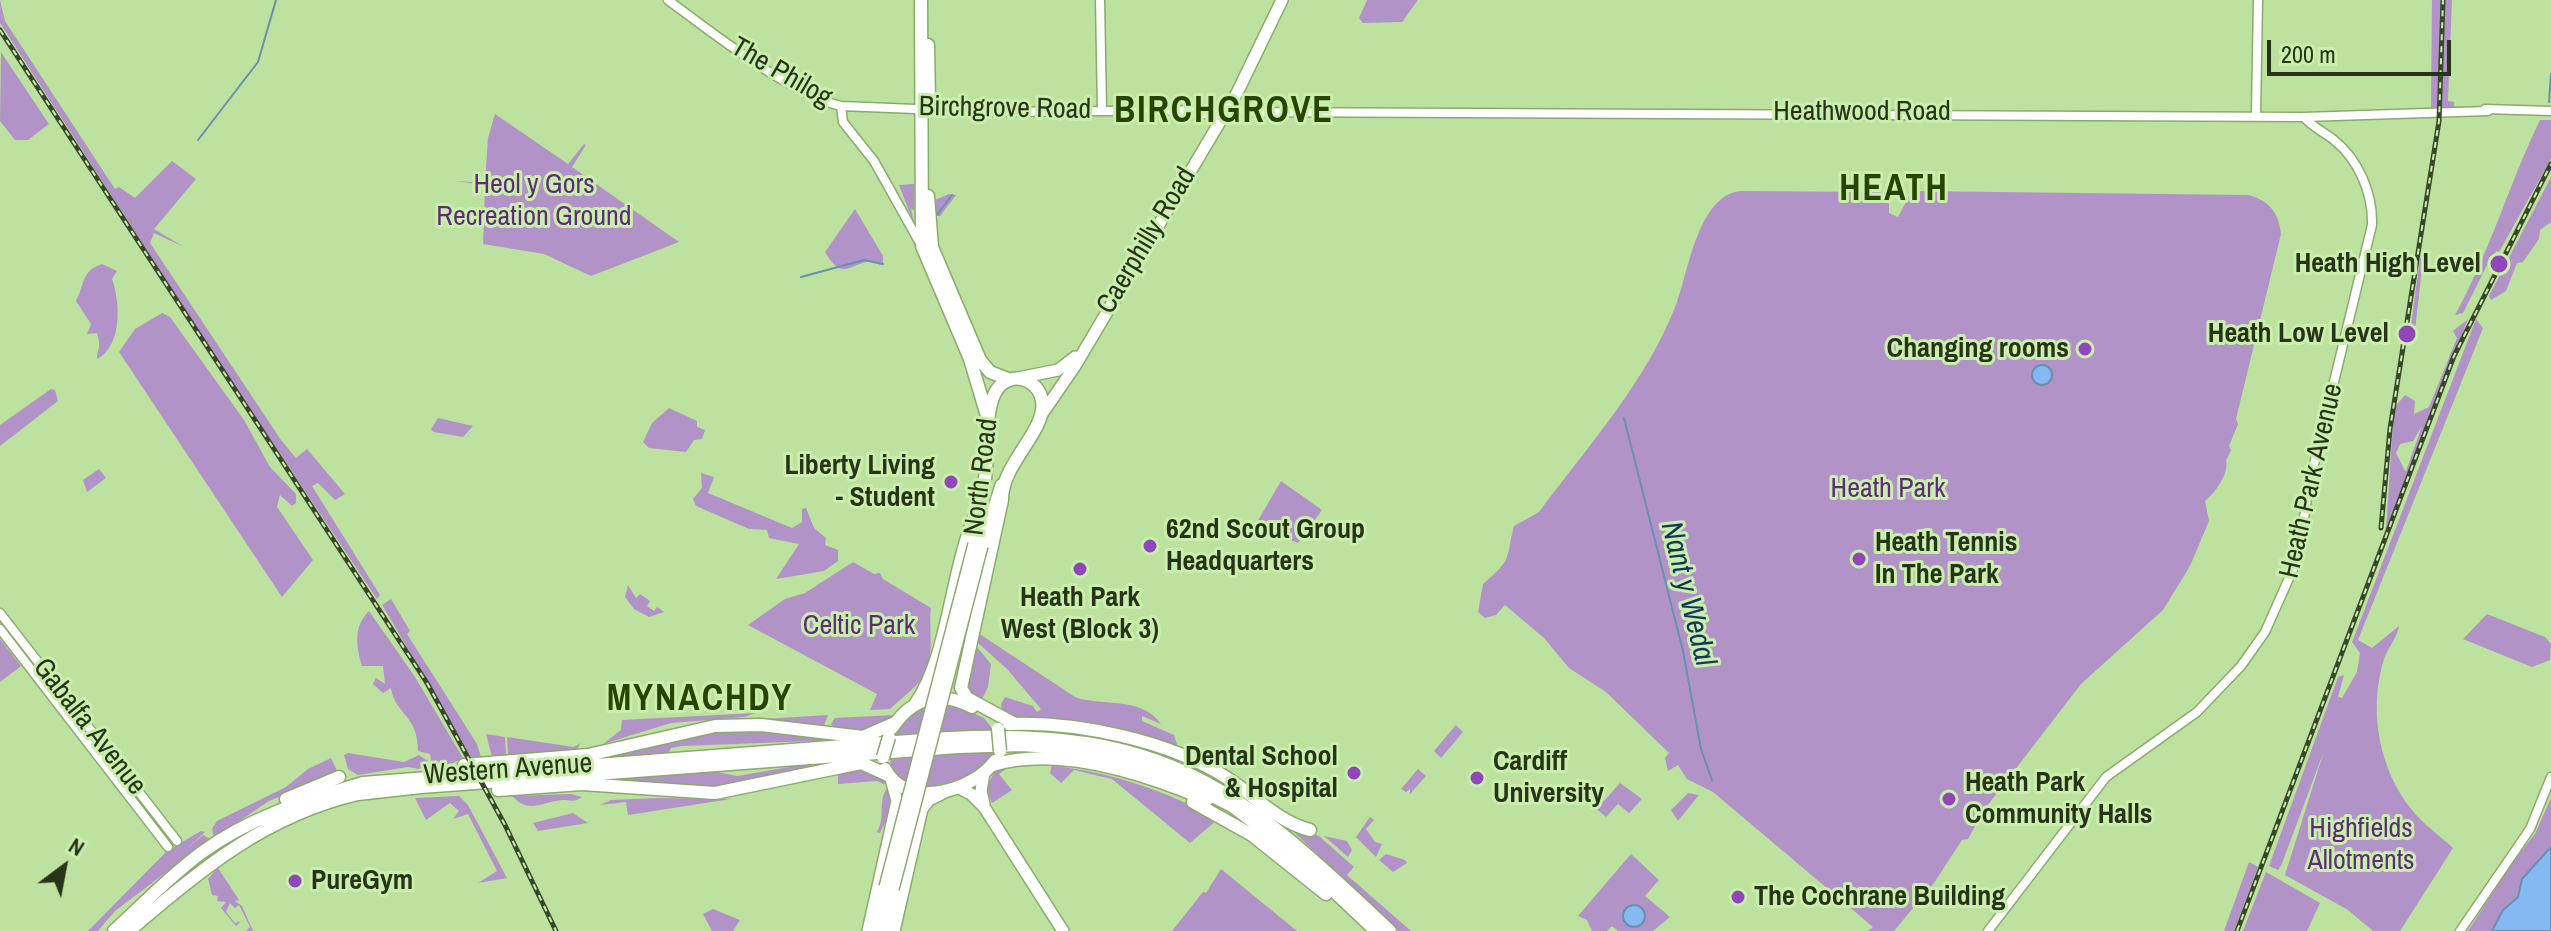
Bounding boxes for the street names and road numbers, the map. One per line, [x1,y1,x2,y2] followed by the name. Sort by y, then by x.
[725,31,837,115] street label: The Philog
[919,91,1091,127] street label: Birchgrove Road
[1773,95,1951,129] street label: Heathwood Road
[1090,162,1204,320] street label: Caerphilly Road
[2273,380,2351,582] street label: Heath Park Avenue
[958,417,1006,537] street label: North Road
[25,652,153,802] street label: Gabalfa Avenue
[423,747,593,793] street label: Western Avenue

